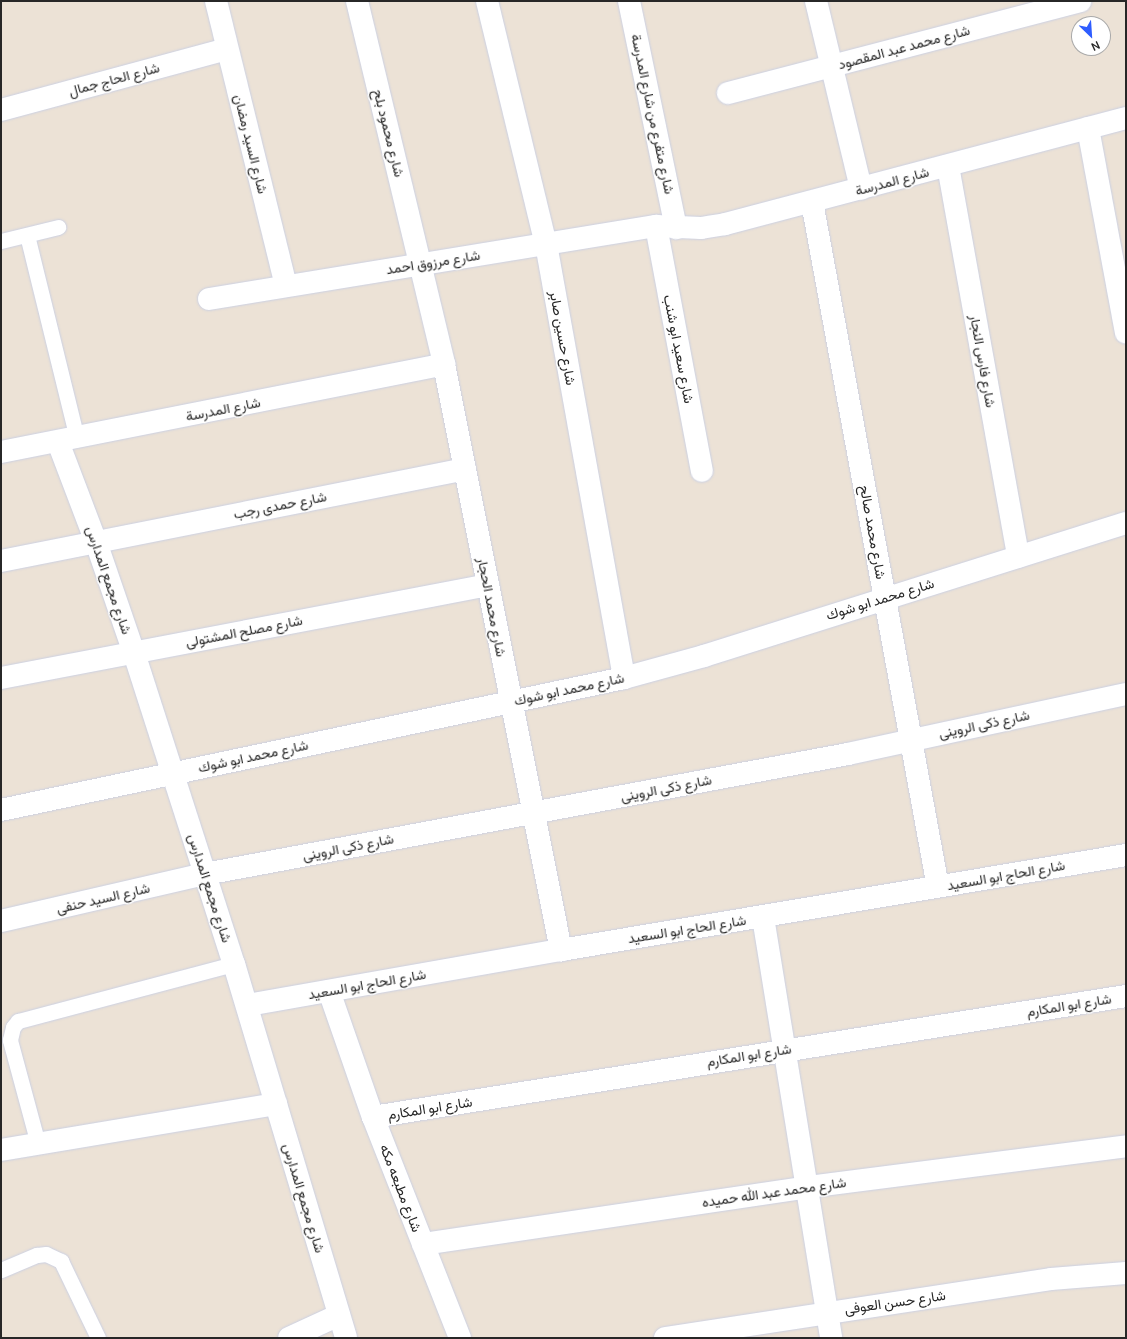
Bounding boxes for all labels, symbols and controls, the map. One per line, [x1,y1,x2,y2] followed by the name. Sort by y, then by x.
[1071,16,1111,56] north arrow
[836,21,972,73] street label: شارع محمد عبد المقصود
[628,32,678,196] street label: شارع متفرع من شارع المدرسة
[1089,38,1103,55] text: N
[67,59,161,99] street label: شارع الحاج جمال
[370,87,408,179] street label: شارع محمود بلح
[231,93,271,195] street label: شارع السيد رمضان
[853,163,931,199] street label: شارع المدرسة
[385,246,481,278] street label: شارع مرزوق احمد
[546,290,580,386] street label: شارع حسين صابر
[660,293,698,405] street label: شارع سعيد ابو شنب
[967,313,999,409] street label: شارع فارس النجار
[184,394,262,424] street label: شارع المدرسة
[856,484,890,580] street label: شارع محمد صالح
[232,488,328,522] street label: شارع حمدى رجب
[83,524,135,636] street label: شارع مجمع المدارس
[474,556,510,658] street label: شارع محمد الحجار
[824,575,936,623] street label: شارع محمد ابو شوك
[184,611,304,651] street label: شارع مصلح المشتولى
[512,669,626,709] street label: شارع محمد ابو شوك
[937,706,1031,742] street label: شارع ذكى الروينى
[196,736,310,776] street label: شارع محمد ابو شوك
[619,771,713,805] street label: شارع ذكى الروينى
[301,830,395,864] street label: شارع ذكى الروينى
[184,831,236,945] street label: شارع مجمع المدارس
[946,856,1066,894] street label: شارع الحاج ابو السعيد
[55,879,151,917] street label: شارع السيد حنفى
[627,911,747,947] street label: شارع الحاج ابو السعيد
[307,965,427,1003] street label: شارع الحاج ابو السعيد
[1025,990,1113,1020] street label: شارع ابو المكارم
[705,1040,793,1070] street label: شارع ابو المكارم
[386,1093,474,1123] street label: شارع ابو المكارم
[279,1141,329,1255] street label: شارع مجمع المدارس
[377,1142,425,1234] street label: شارع مطبعه مكه
[701,1174,847,1210] street label: شارع محمد عبد الله حميده
[843,1287,947,1317] street label: شارع حسن العوفى

